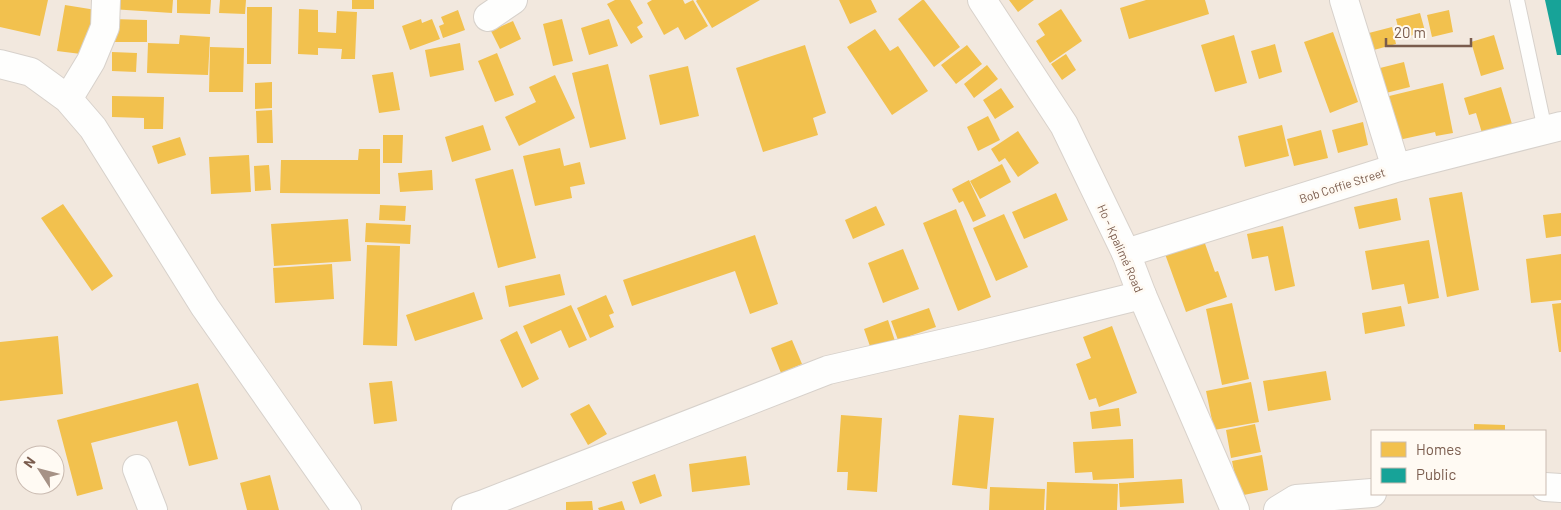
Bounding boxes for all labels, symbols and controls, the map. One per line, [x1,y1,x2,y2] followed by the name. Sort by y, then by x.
[1386,15,1471,47] scale bar
[1394,23,1426,41] text: 20 m
[1297,164,1387,206] street label: Bob Coffie Street
[1095,202,1147,294] street label: Ho - Kpalimé Road
[1371,430,1546,495] legend
[1416,440,1461,458] text: Homes
[15,445,65,495] north arrow
[19,453,39,471] text: N
[1416,465,1456,483] text: Public

